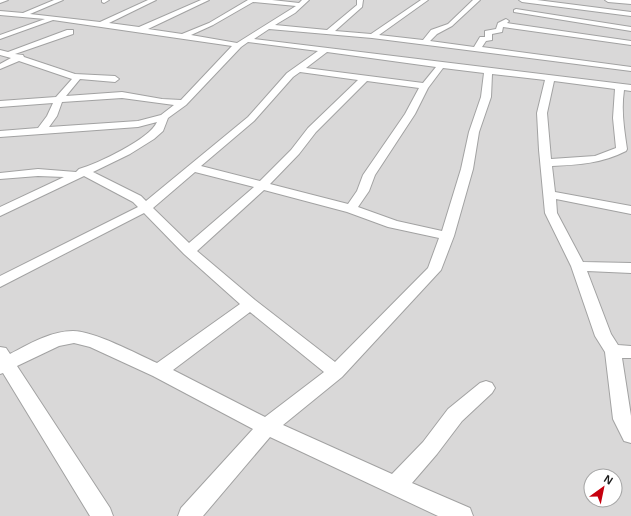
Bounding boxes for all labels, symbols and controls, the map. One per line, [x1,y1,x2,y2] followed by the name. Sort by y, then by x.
[583,468,623,508] north arrow
[602,472,615,487] text: N

